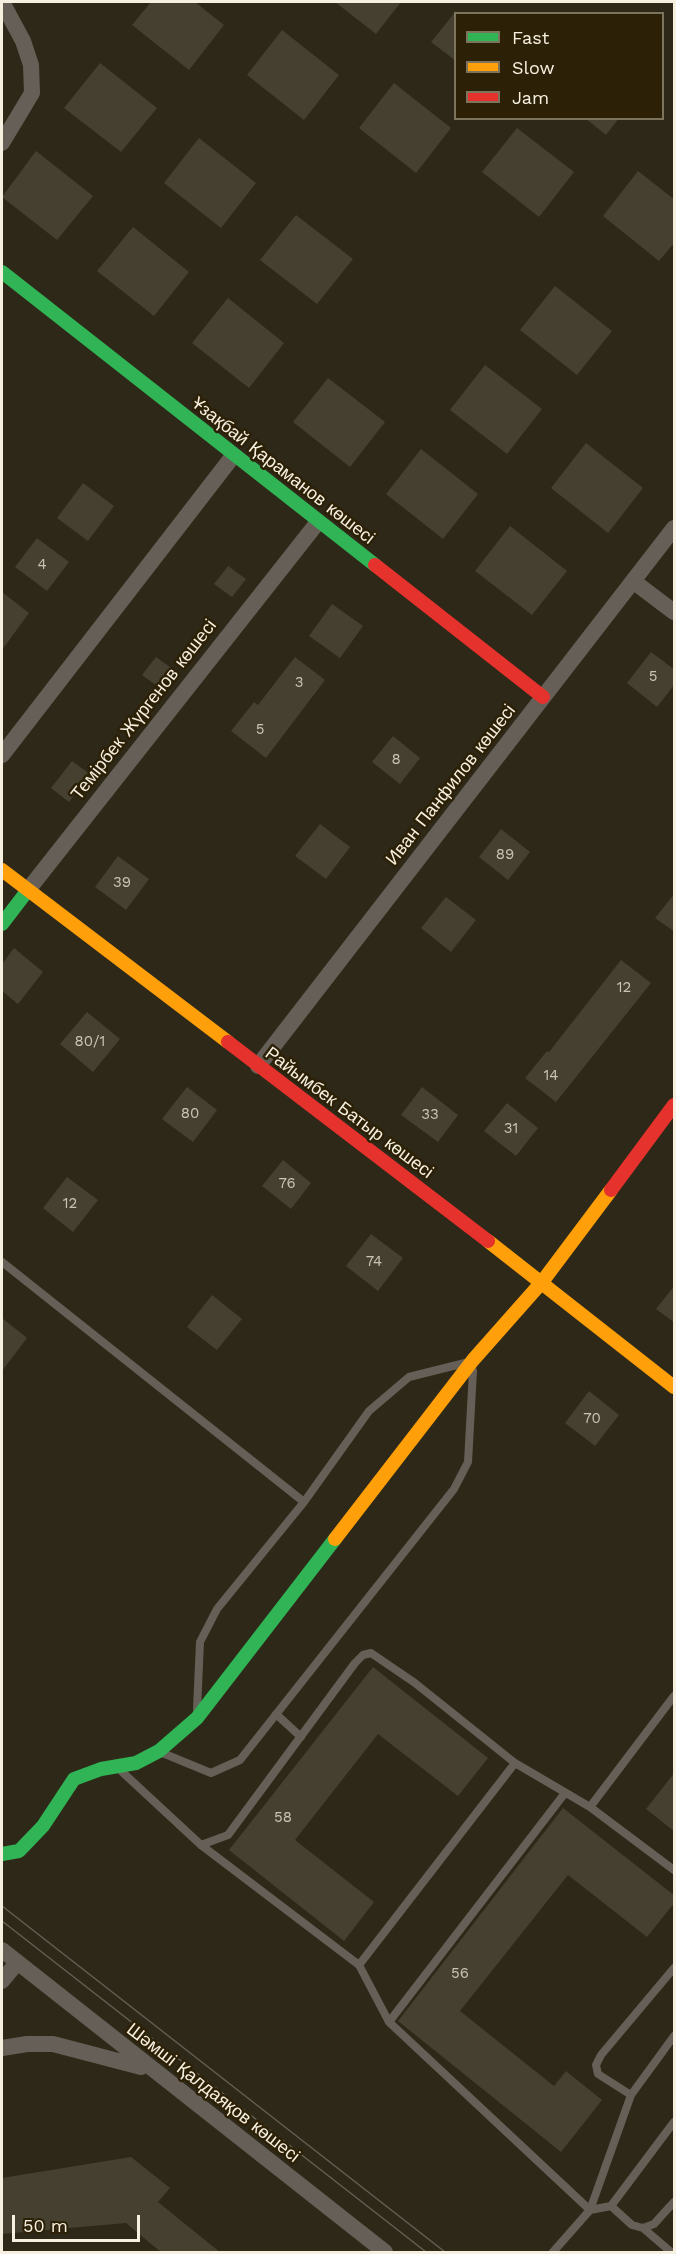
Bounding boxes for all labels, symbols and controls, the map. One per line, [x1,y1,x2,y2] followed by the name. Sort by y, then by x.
[454,12,664,120] legend
[512,27,549,48] text: Fast
[512,57,555,78] text: Slow
[512,87,549,108] text: Jam
[187,393,379,549] street label: Ұзақбай Қараманов көшесі
[37,556,47,574] house number: 4
[67,615,221,805] street label: Темірбек Жүргенов көшесі
[649,668,657,686] house number: 5
[295,674,303,692] house number: 3
[382,700,520,870] street label: Иван Панфилов көшесі
[256,721,264,739] house number: 5
[391,751,401,769] house number: 8
[496,846,514,864] house number: 89
[113,874,131,892] house number: 39
[617,979,631,997] house number: 12
[75,1033,105,1051] house number: 80/1
[261,1043,437,1183] street label: Райымбек Батыр көшесі
[543,1067,559,1085] house number: 14
[181,1105,199,1123] house number: 80
[421,1106,439,1124] house number: 33
[504,1120,518,1138] house number: 31
[278,1175,296,1193] house number: 76
[63,1195,77,1213] house number: 12
[366,1253,382,1271] house number: 74
[583,1410,601,1428] house number: 70
[274,1809,292,1827] house number: 58
[451,1965,469,1983] house number: 56
[122,2019,304,2167] street label: Шәмші Қалдаяқов көшесі
[15,2203,142,2241] scale bar
[23,2215,68,2236] text: 50 m

